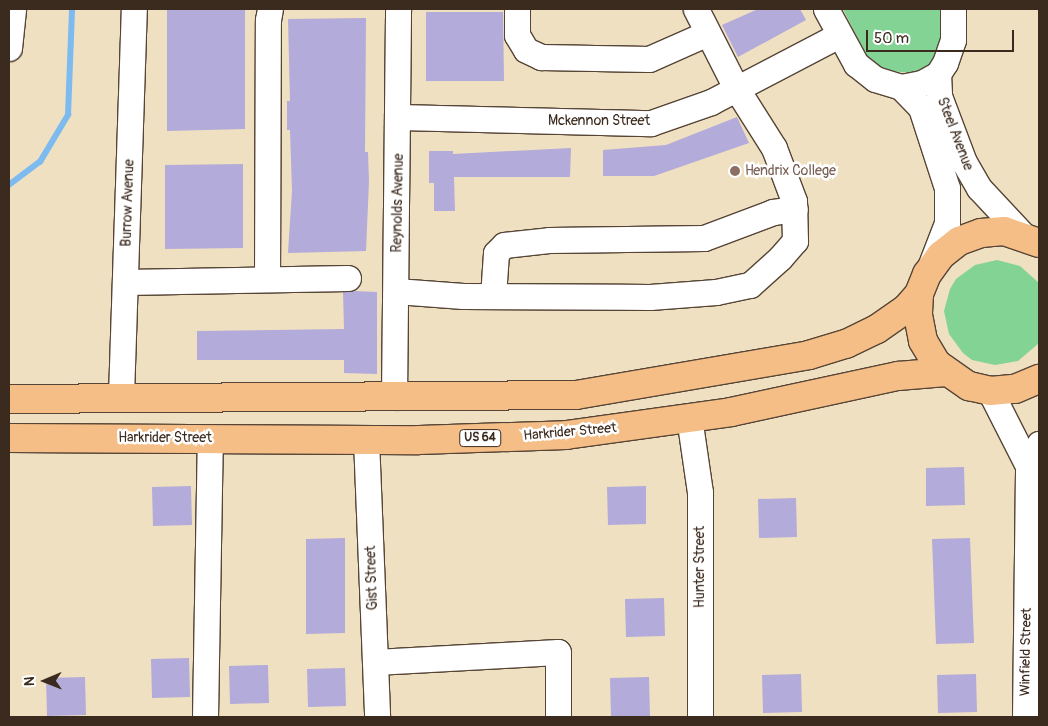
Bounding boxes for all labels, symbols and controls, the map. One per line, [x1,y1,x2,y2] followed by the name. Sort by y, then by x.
[868,20,1016,52] scale bar
[874,29,909,48] text: 50 m
[933,95,977,173] street label: Steel Avenue
[548,113,650,129] street label: Mckennon Street
[389,153,407,253] street label: Reynolds Avenue
[118,159,138,247] street label: Burrow Avenue
[745,163,836,179] place label: Hendrix College
[729,165,741,177] marker: Hendrix College
[523,420,617,444] street label: Harkrider Street
[459,428,501,448] road number: US 64
[118,430,212,446] street label: Harkrider Street
[692,526,708,608] street label: Hunter Street
[362,545,382,611] street label: Gist Street
[1017,608,1035,696] street label: Winfield Street
[20,656,70,706] north arrow
[21,676,38,686] text: N

